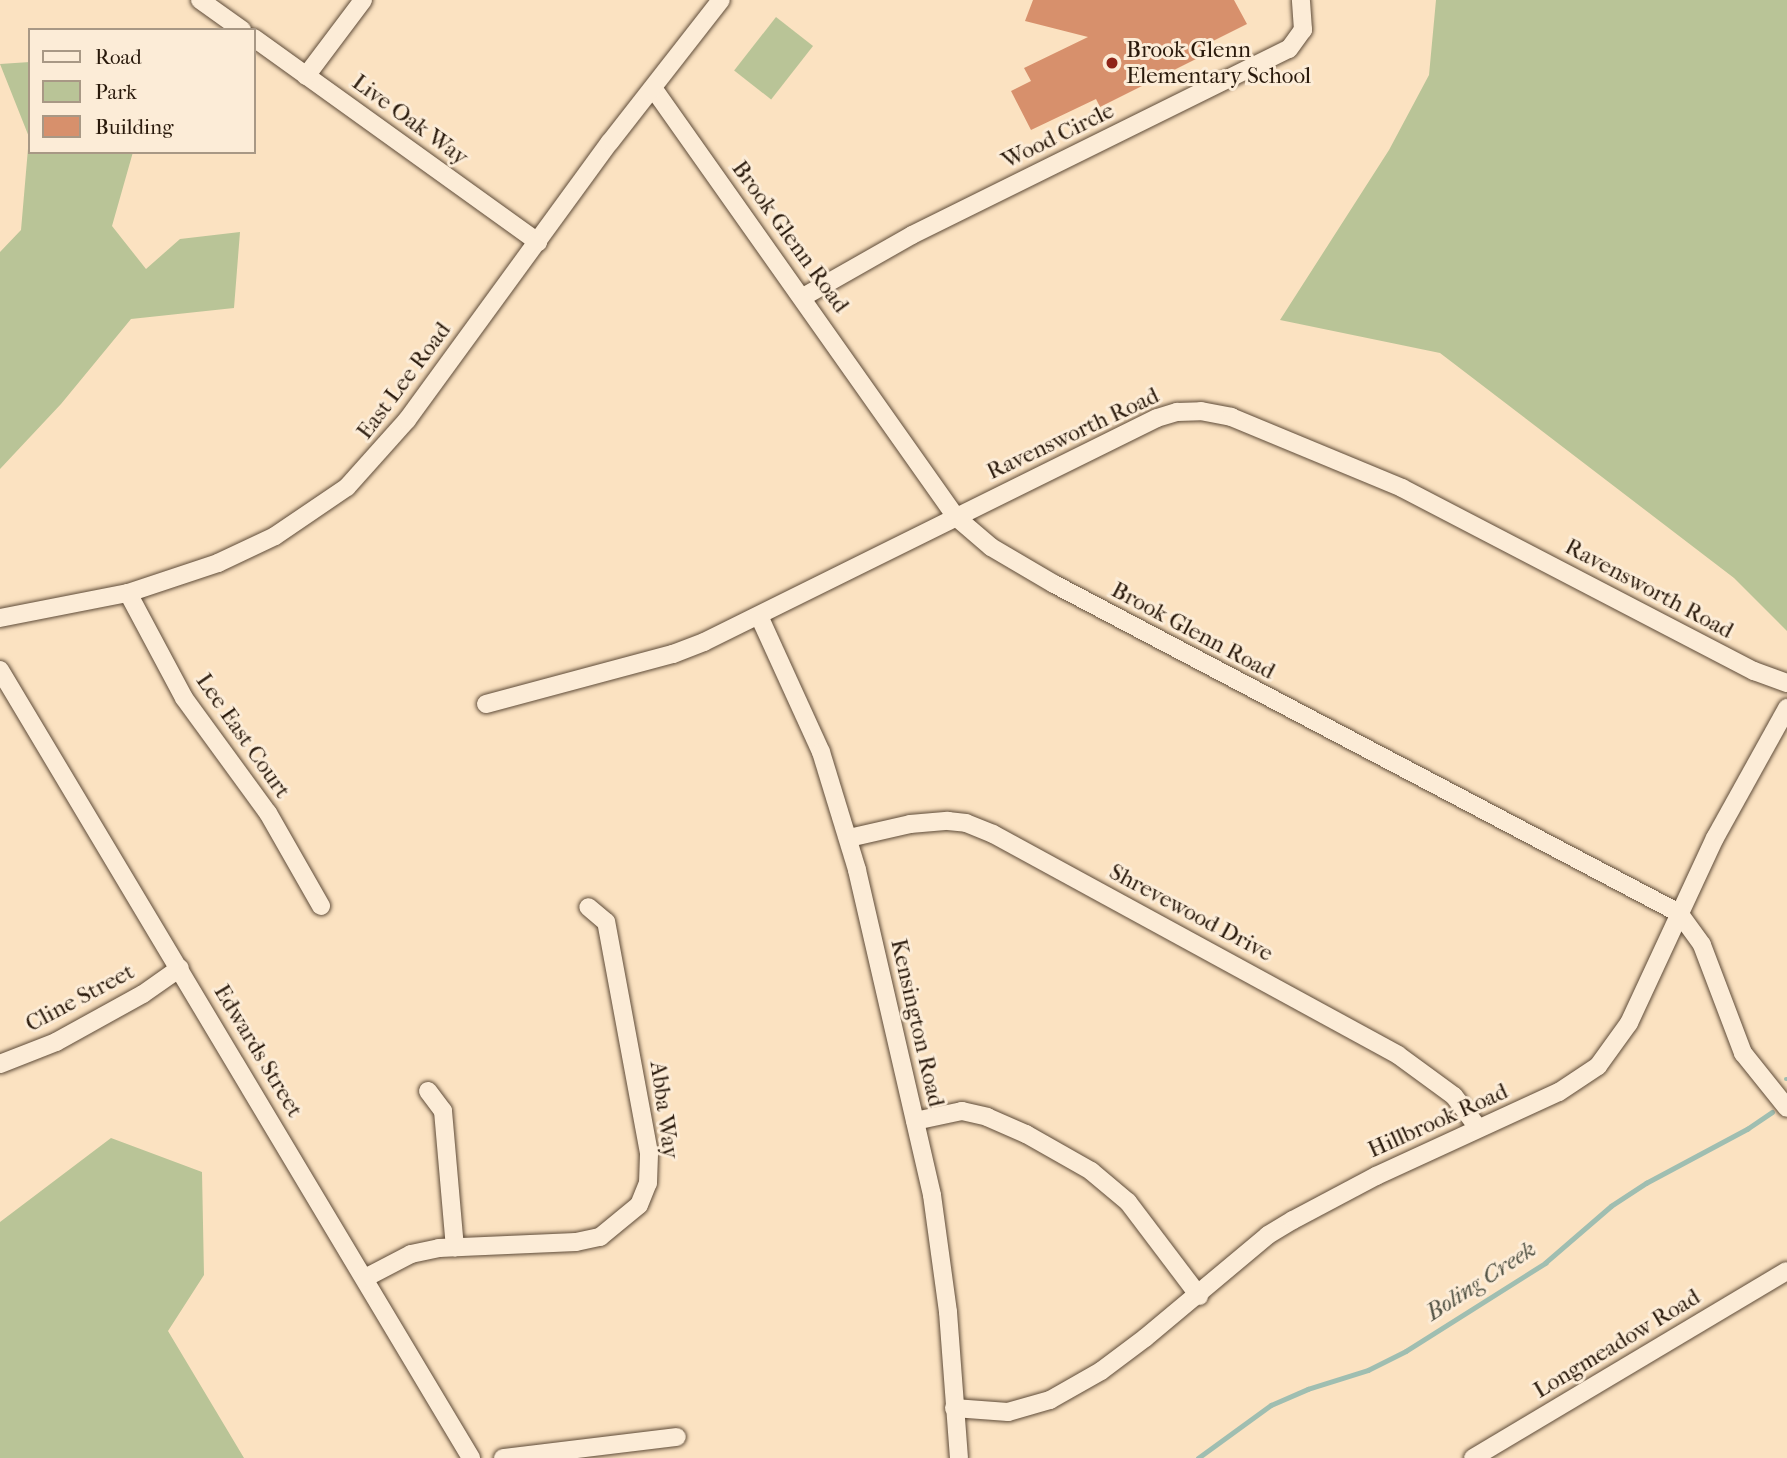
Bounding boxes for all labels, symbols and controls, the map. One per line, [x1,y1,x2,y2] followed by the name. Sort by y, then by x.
[28,28,256,154] legend
[1126,36,1311,90] place label: Brook Glenn Elementary School
[95,45,142,69] text: Road
[1104,55,1120,71] marker: Brook Glenn Elementary School
[347,69,473,171] street label: Live Oak Way
[95,80,137,104] text: Park
[997,97,1119,175] street label: Wood Circle
[95,115,173,139] text: Building
[726,156,854,318] street label: Brook Glenn Road
[351,317,457,445] street label: East Lee Road
[983,382,1163,486] street label: Ravensworth Road
[1560,533,1738,645] street label: Ravensworth Road
[1107,576,1279,686] street label: Brook Glenn Road
[190,668,296,804] street label: Lee East Court
[1104,858,1278,968] street label: Shrevewood Drive
[884,936,950,1110] street label: Kensington Road
[21,958,139,1038] street label: Cline Street
[208,980,308,1122] street label: Edwards Street
[644,1060,684,1160] street label: Abba Way
[1364,1078,1512,1164] street label: Hillbrook Road
[1420,1235,1542,1327] water label: Boling Creek
[1529,1283,1705,1405] street label: Longmeadow Road

